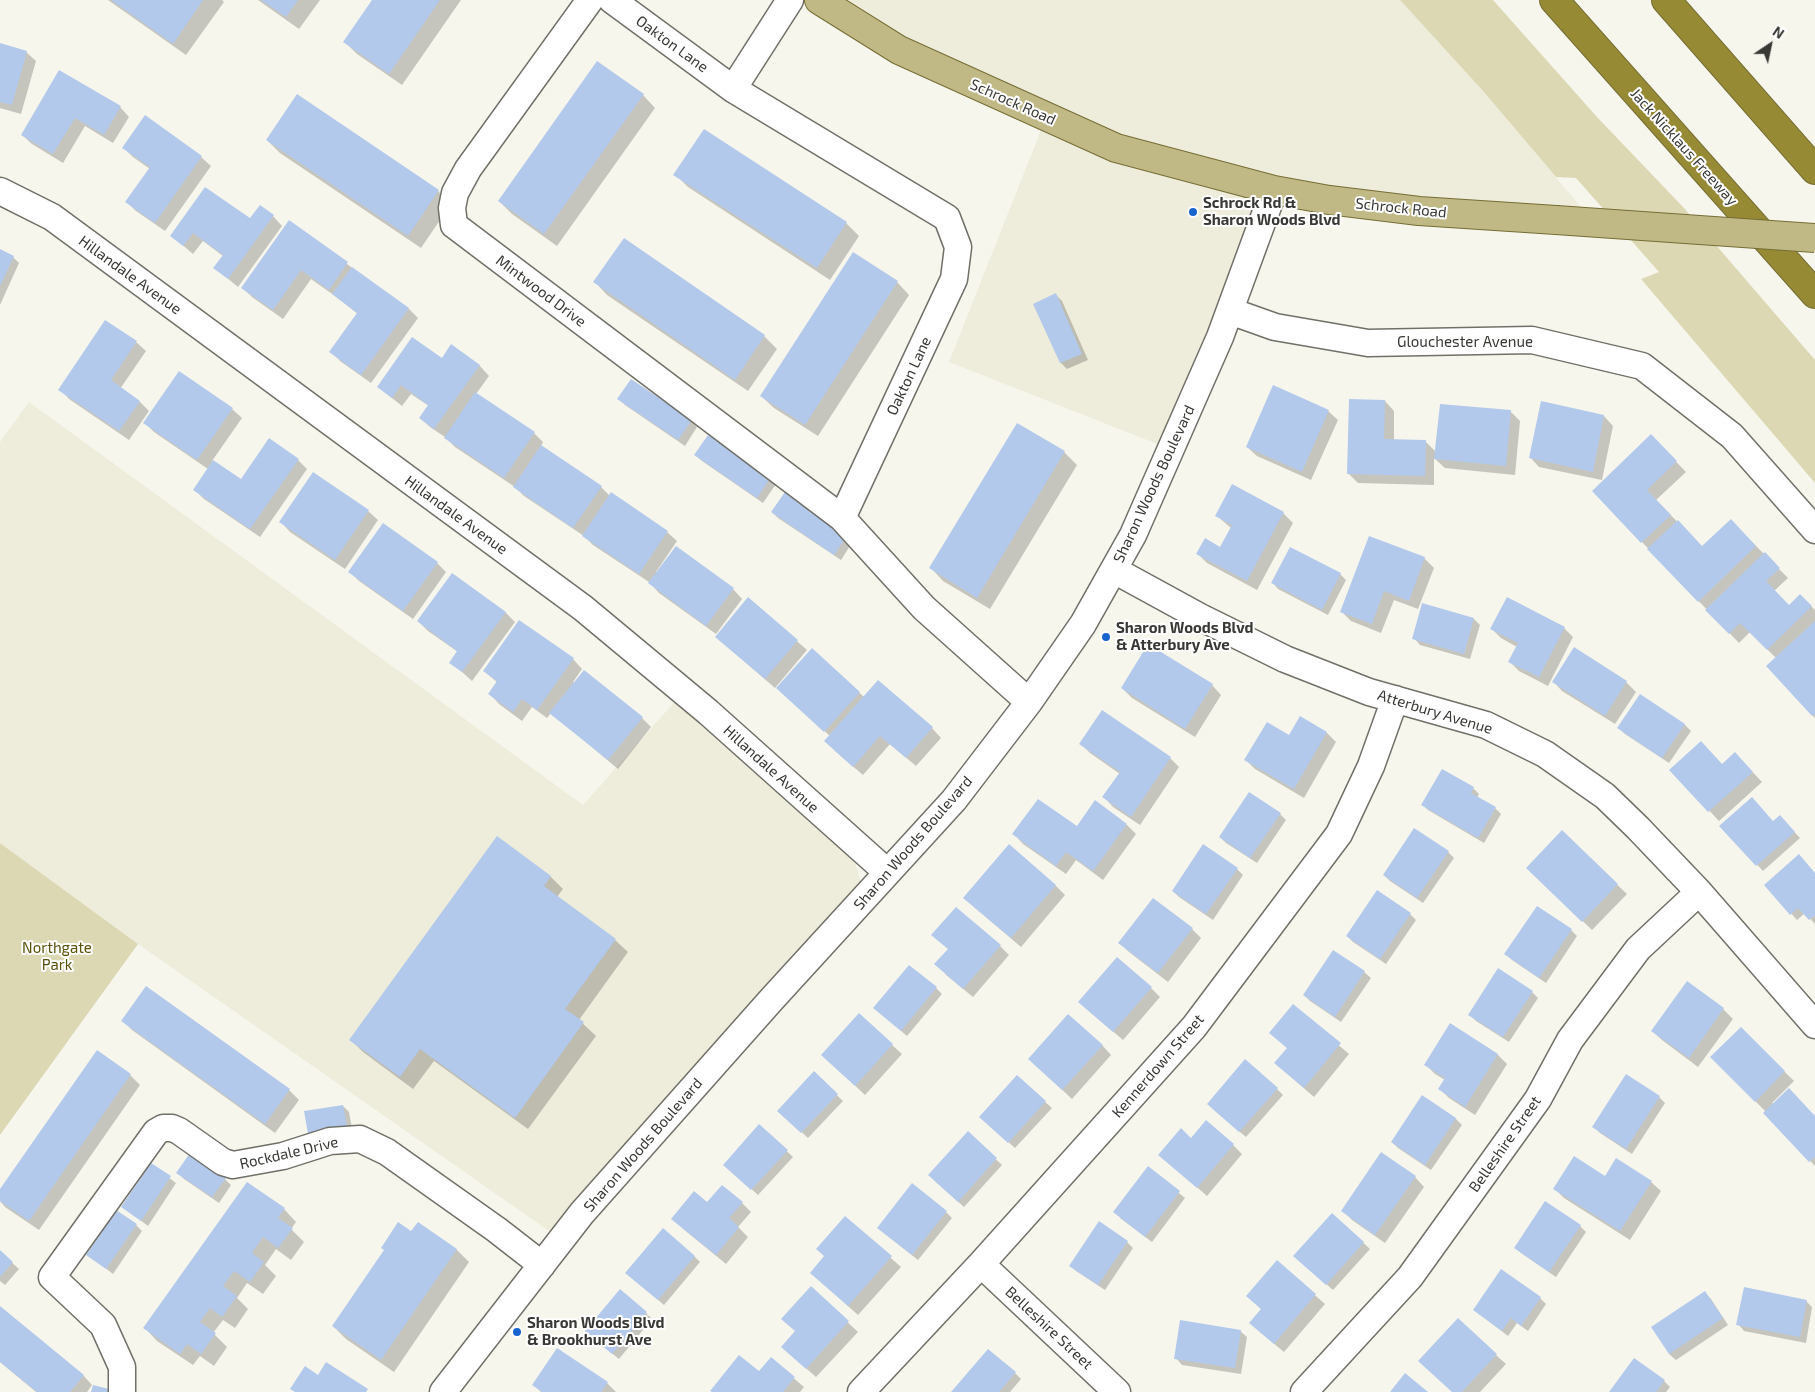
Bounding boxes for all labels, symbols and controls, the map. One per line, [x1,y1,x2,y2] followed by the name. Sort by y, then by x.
[632,12,712,76] street label: Oakton Lane
[1745,20,1795,70] north arrow
[1770,22,1788,42] text: N
[967,75,1059,129] street label: Schrock Road
[1627,85,1741,209] street label: Jack Nicklaus Freeway
[1203,194,1340,229] place label: Schrock Rd & Sharon Woods Blvd
[1354,194,1448,222] street label: Schrock Road
[1187,206,1199,218] marker: Schrock Rd & Sharon Woods Blvd
[75,232,185,318] street label: Hillandale Avenue
[492,251,590,331] street label: Mintwood Drive
[1397,333,1533,351] street label: Glouchester Avenue
[883,334,935,418] street label: Oakton Lane
[1110,402,1198,566] street label: Sharon Woods Boulevard
[401,472,511,558] street label: Hillandale Avenue
[1116,619,1253,654] place label: Sharon Woods Blvd & Atterbury Ave
[1100,631,1112,643] marker: Sharon Woods Blvd & Atterbury Ave
[1375,686,1495,738] street label: Atterbury Avenue
[719,721,823,817] street label: Hillandale Avenue
[850,772,976,914] street label: Sharon Woods Boulevard
[22,939,92,974] park label: Northgate Park
[1108,1011,1208,1121] street label: Kennerdown Street
[580,1074,706,1216] street label: Sharon Woods Boulevard
[1465,1092,1545,1196] street label: Belleshire Street
[238,1133,340,1173] street label: Rockdale Drive
[1001,1283,1097,1373] street label: Belleshire Street
[527,1314,664,1349] place label: Sharon Woods Blvd & Brookhurst Ave
[511,1326,523,1338] marker: Sharon Woods Blvd & Brookhurst Ave

